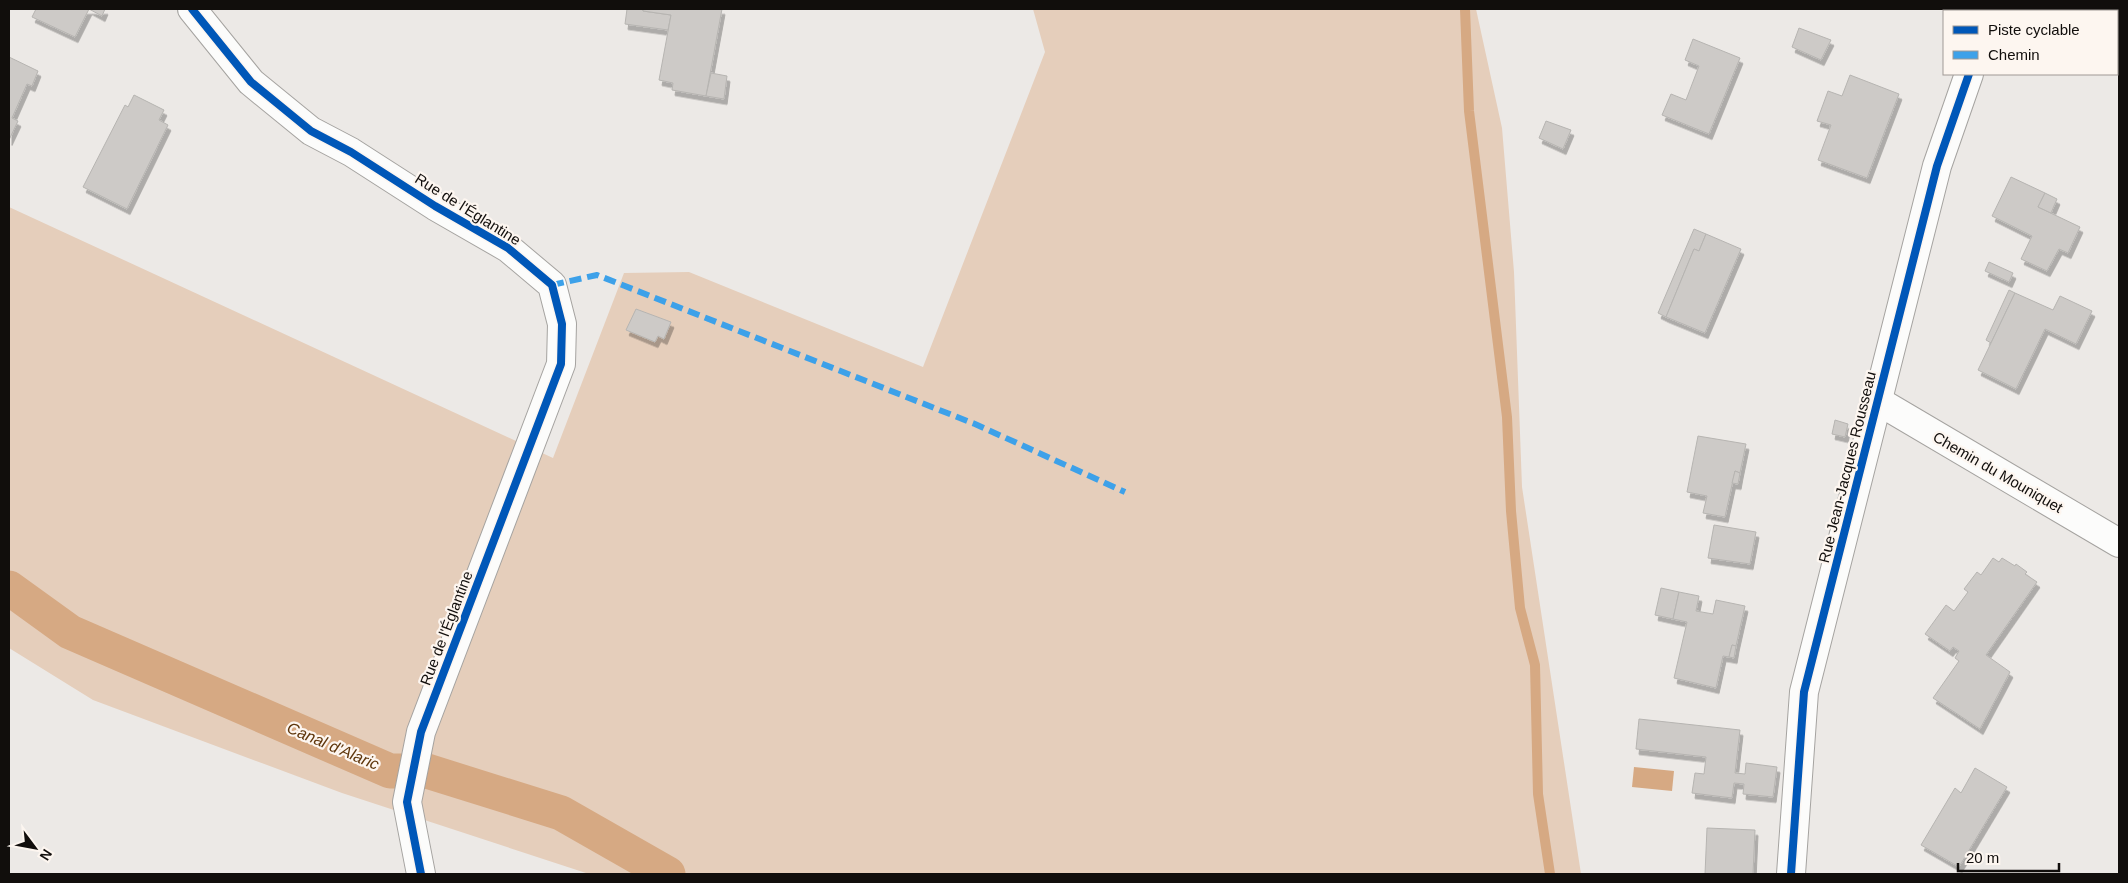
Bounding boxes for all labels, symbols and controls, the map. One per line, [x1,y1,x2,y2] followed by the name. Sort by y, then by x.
[1943,10,2118,75] legend
[1988,21,2080,38] text: Piste cyclable
[1988,46,2040,63] text: Chemin
[412,170,524,248] street label: Rue de l'Églantine
[1815,369,1879,565] street label: Rue Jean-Jacques Rousseau
[1930,428,2067,516] street label: Chemin du Mouniquet
[416,568,476,688] street label: Rue de l'Églantine
[284,719,382,773] water label: Canal d'Alaric
[10,823,60,873] north arrow
[1958,840,2059,872] scale bar
[37,846,55,863] text: N
[1966,849,1999,866] text: 20 m

